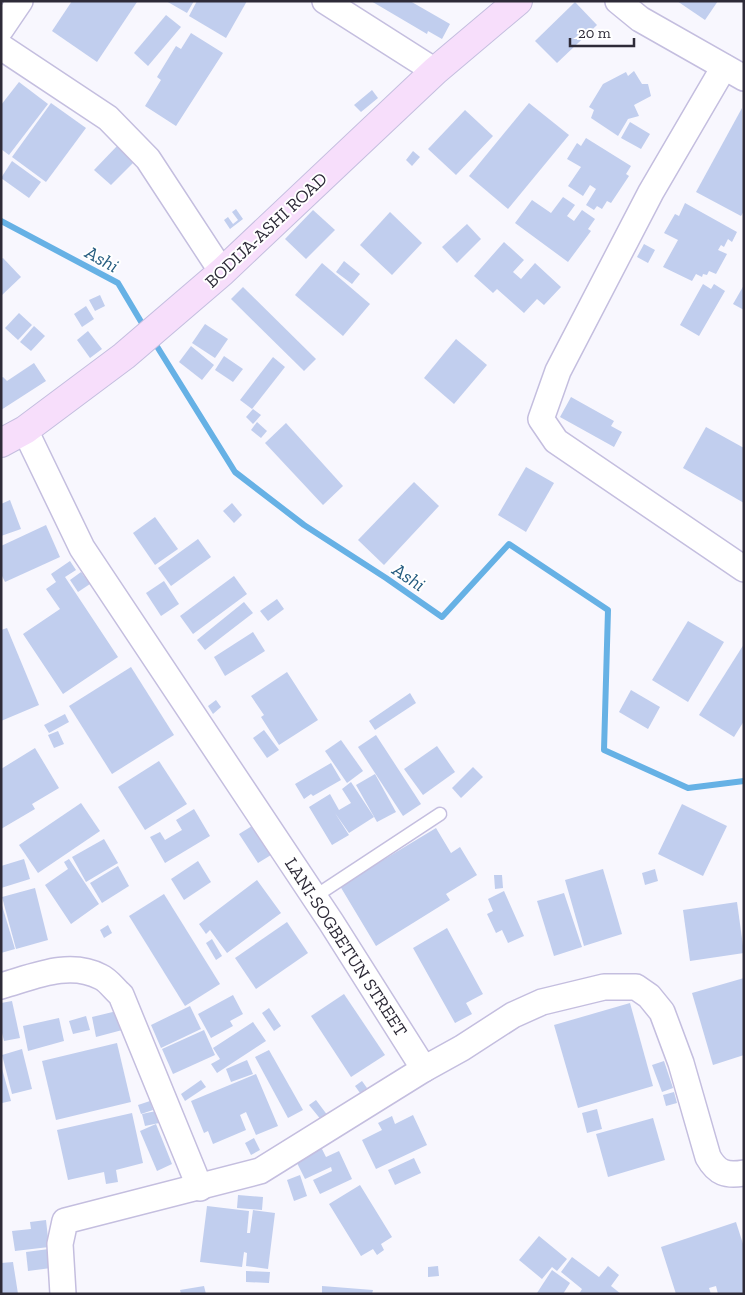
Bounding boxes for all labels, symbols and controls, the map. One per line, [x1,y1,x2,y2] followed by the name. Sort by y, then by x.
[570,15,634,47] scale bar
[578,24,611,42] text: 20 m
[200,168,332,292] street label: BODIJA-ASHI ROAD
[81,240,123,277] water label: Ashi
[387,557,430,596] water label: Ashi
[280,854,412,1040] street label: LANI-SOGBETUN STREET

